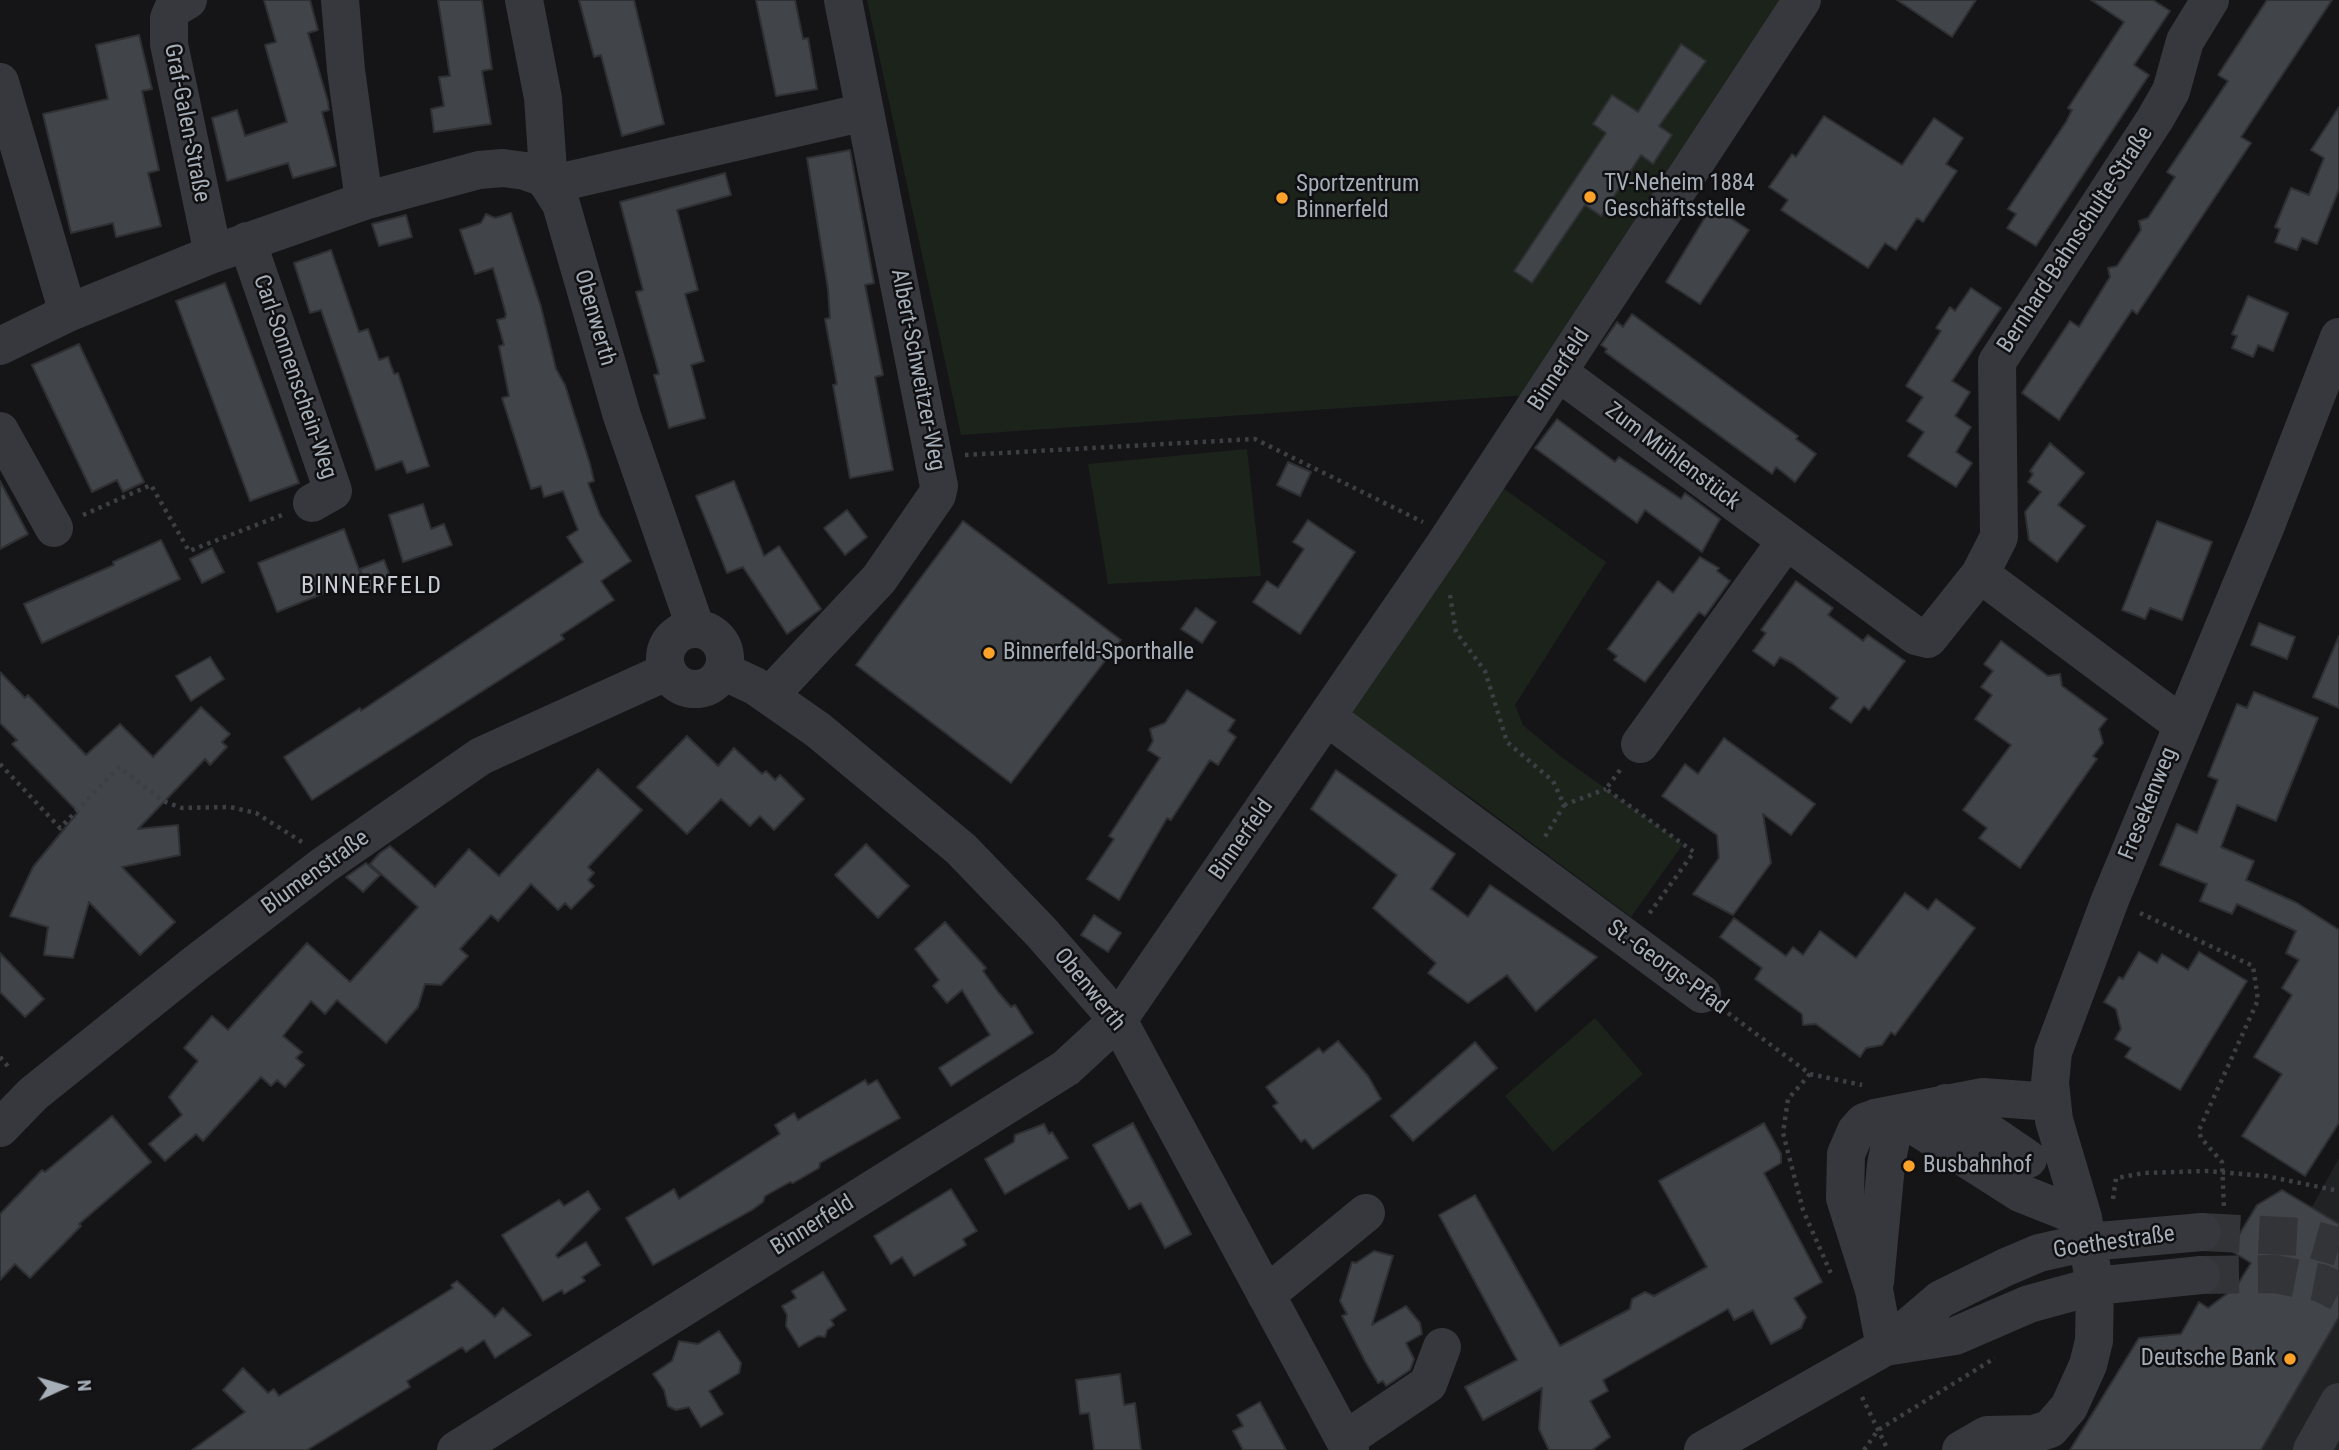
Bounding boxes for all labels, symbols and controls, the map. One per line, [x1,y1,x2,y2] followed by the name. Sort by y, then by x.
[157,41,215,205] street label: Graf-Galen-Straße
[1992,122,2160,358] street label: Bernhard-Bahnschulte-Straße
[1604,170,1755,224] place label: TV-Neheim 1884 Geschäftsstelle
[1296,171,1419,225] place label: Sportzentrum Binnerfeld
[1582,189,1598,205] marker: TV-Neheim 1884 Geschäftsstelle
[1274,190,1290,206] marker: Sportzentrum Binnerfeld
[567,267,621,369] street label: Obenwerth
[884,267,950,473] street label: Albert-Schweitzer-Weg
[246,271,342,483] street label: Carl-Sonnenschein-Weg
[1523,324,1597,416] street label: Binnerfeld
[1599,397,1745,517] street label: Zum Mühlenstück
[302,573,442,601] district label: BINNERFELD
[1003,639,1194,667] place label: Binnerfeld-Sporthalle
[981,645,997,661] marker: Binnerfeld-Sporthalle
[2114,744,2184,864] street label: Fresekenweg
[1204,794,1280,886] street label: Binnerfeld
[257,825,375,921] street label: Blumenstraße
[1601,915,1733,1021] street label: St.-Georgs-Pfad
[1047,943,1131,1037] street label: Obenwerth
[1923,1152,2032,1180] place label: Busbahnhof
[1901,1158,1917,1174] marker: Busbahnhof
[766,1190,860,1262] street label: Binnerfeld
[2052,1221,2176,1265] street label: Goethestraße
[2141,1345,2276,1373] place label: Deutsche Bank
[2282,1351,2298,1367] marker: Deutsche Bank
[28,1352,98,1422] north arrow
[73,1379,96,1392] text: N

